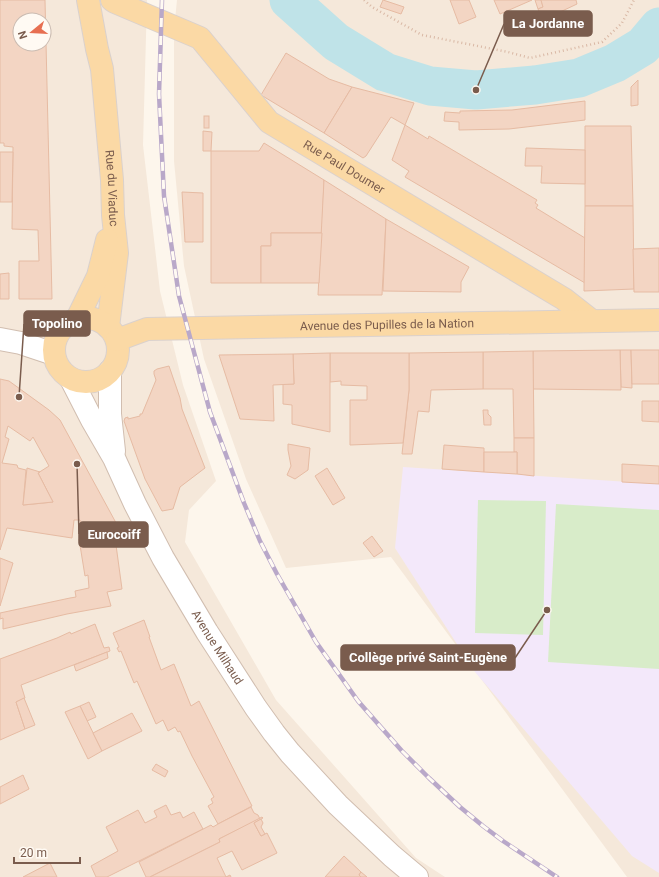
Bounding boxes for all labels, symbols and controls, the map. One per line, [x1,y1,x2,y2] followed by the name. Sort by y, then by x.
[504,11,592,36] callout: La Jordanne
[12,12,52,52] north arrow
[512,16,584,31] text: La Jordanne
[16,29,30,41] text: N
[301,137,387,197] street label: Rue Paul Doumer
[102,149,121,227] street label: Rue du Viaduc
[24,311,90,336] callout: Topolino
[32,316,82,331] text: Topolino
[300,316,474,333] street label: Avenue des Pupilles de la Nation
[79,522,148,547] callout: Eurocoiff
[87,527,141,542] text: Eurocoiff
[189,608,246,687] street label: Avenue Milhaud
[341,645,515,670] callout: Collège privé Saint-Eugène
[349,650,507,665] text: Collège privé Saint-Eugène
[14,839,80,865] scale bar
[20,846,47,860] text: 20 m

